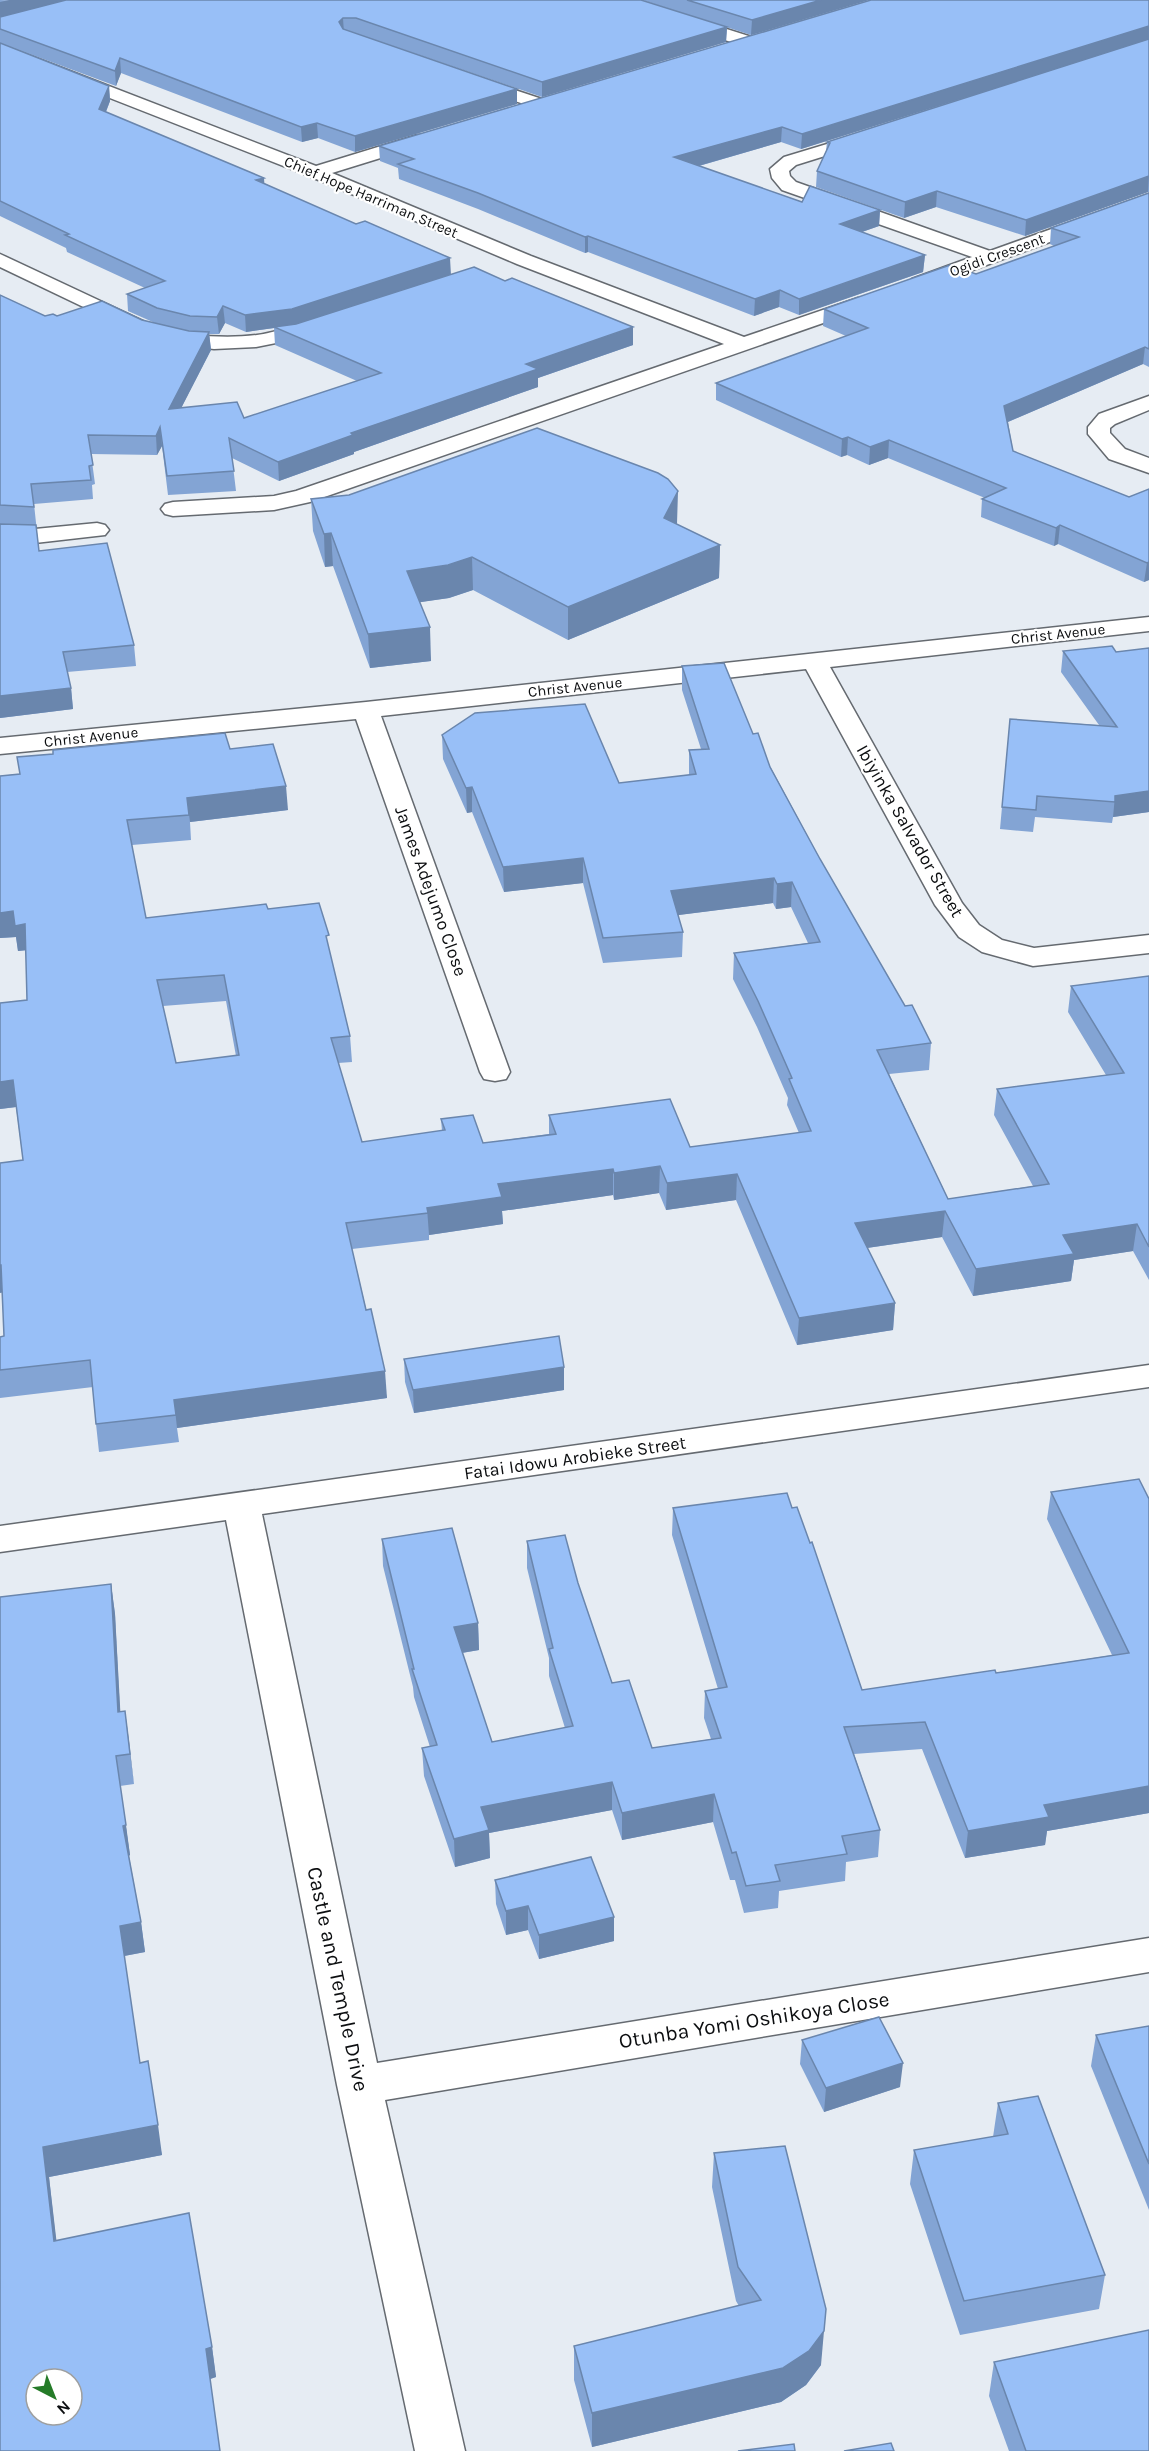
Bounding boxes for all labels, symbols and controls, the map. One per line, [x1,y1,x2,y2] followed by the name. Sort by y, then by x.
[281,152,461,242] street label: Chief Hope Harriman Street
[947,229,1047,281] street label: Ogidi Crescent
[1010,620,1106,648] street label: Christ Avenue
[527,673,623,701] street label: Christ Avenue
[43,723,139,751] street label: Christ Avenue
[852,741,969,921] street label: Ibiyinka Salvador Street
[390,803,472,979] street label: James Adejumo Close
[463,1431,688,1484] street label: Fatai Idowu Arobieke Street
[302,1864,374,2094] street label: Castle and Temple Drive
[617,1987,891,2053] street label: Otunba Yomi Oshikoya Close
[24,2367,84,2427] north arrow
[53,2397,74,2419] text: N

